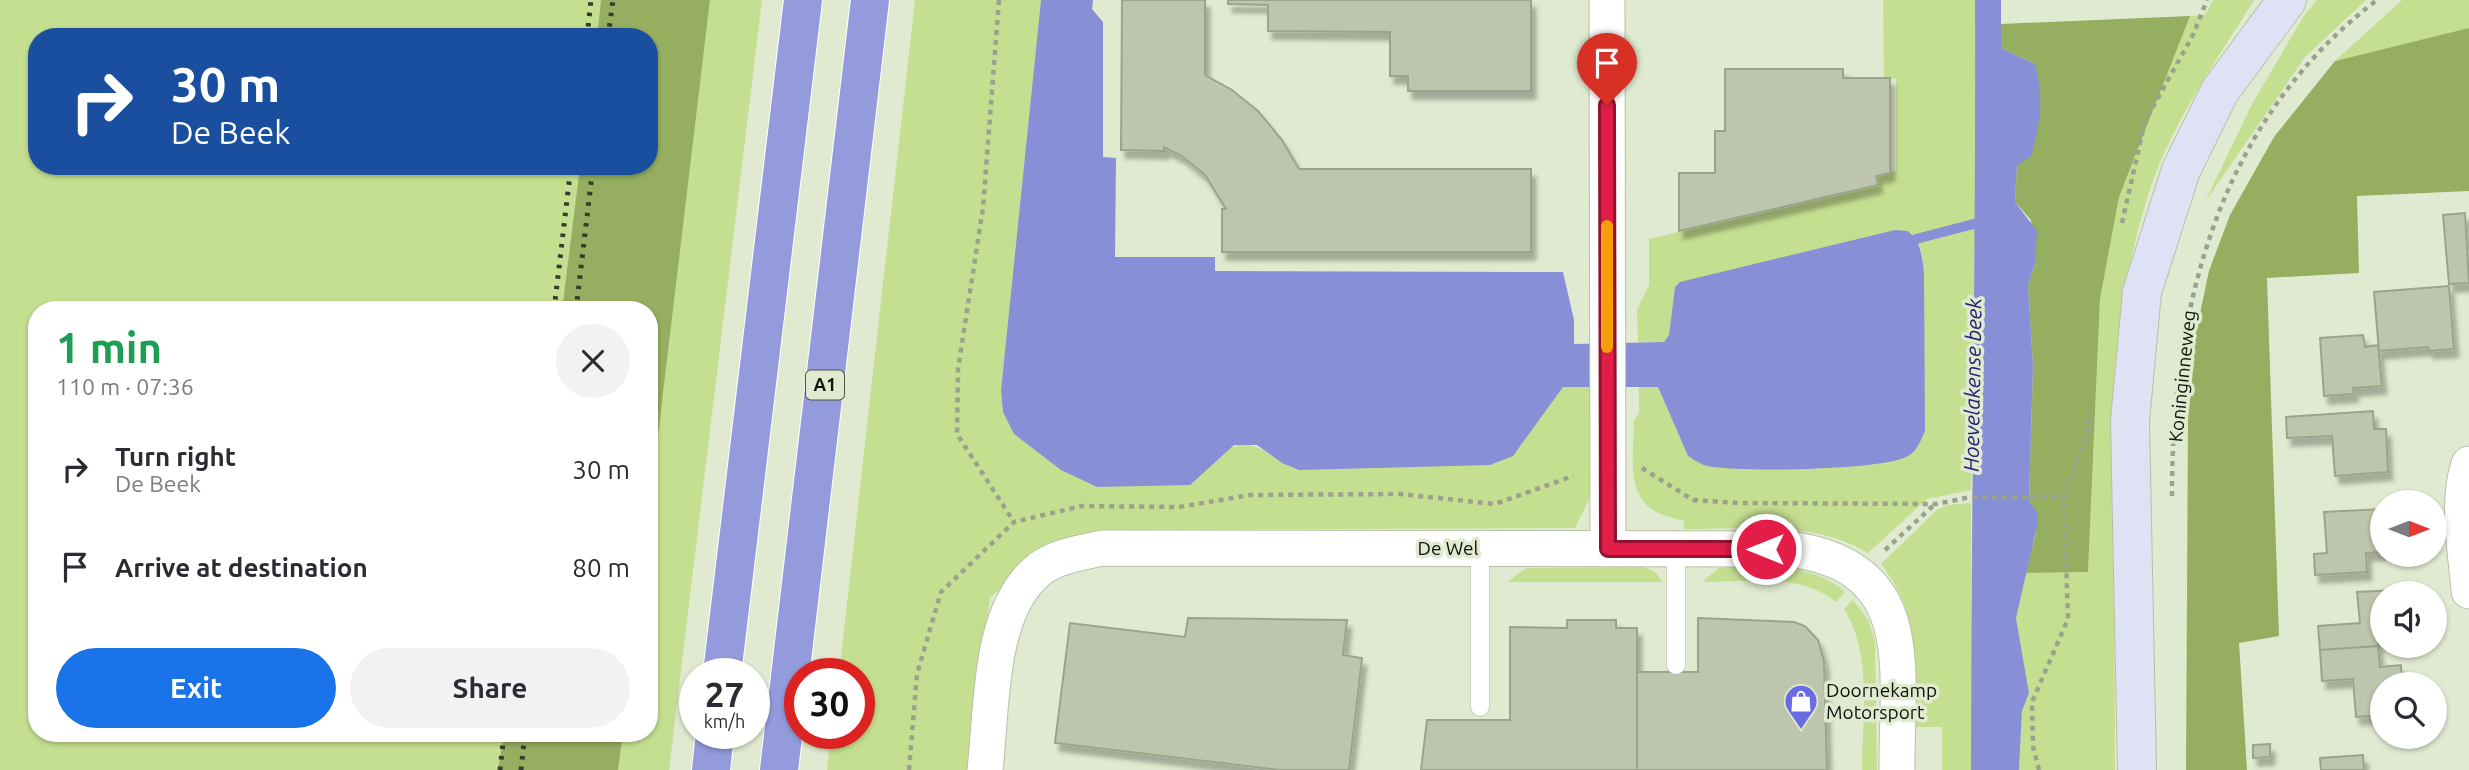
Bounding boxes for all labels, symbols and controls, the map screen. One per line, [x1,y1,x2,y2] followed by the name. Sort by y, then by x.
[1577,33,1637,105] pin
[1588,44,1626,82] icon: arrive
[56,56,147,147] icon: right
[171,56,280,111] text: 30 m
[171,114,290,150] text: De Beek
[1958,298,1986,472] water label: Hoevelakense beek
[2164,309,2200,443] street label: Koninginneweg
[56,324,162,371] text: 1 min
[556,324,630,398] button: close
[806,370,844,400] road number: A1
[56,374,194,399] text: 110 m · 07:36
[115,442,236,471] text: Turn right
[56,450,94,488] icon: right
[572,455,630,484] text: 30 m
[115,471,201,496] text: De Beek
[2370,490,2446,567] north arrow
[2370,490,2447,749] map controls
[1729,512,1803,586] position arrow
[1417,537,1479,559] street label: De Wel
[56,548,94,586] icon: arrive
[115,553,368,582] text: Arrive at destination
[572,553,630,582] text: 80 m
[2370,581,2447,658] button: sound
[56,648,336,728] button: Exit
[350,648,630,728] button: Share
[784,658,875,749] speed limit sign: 30
[2370,672,2447,749] button: search
[705,674,744,714] text: 27
[1826,679,1937,723] place label: Doornekamp Motorsport
[1782,682,1820,731] shop icon: Doornekamp Motorsport
[704,711,745,731] text: km/h

